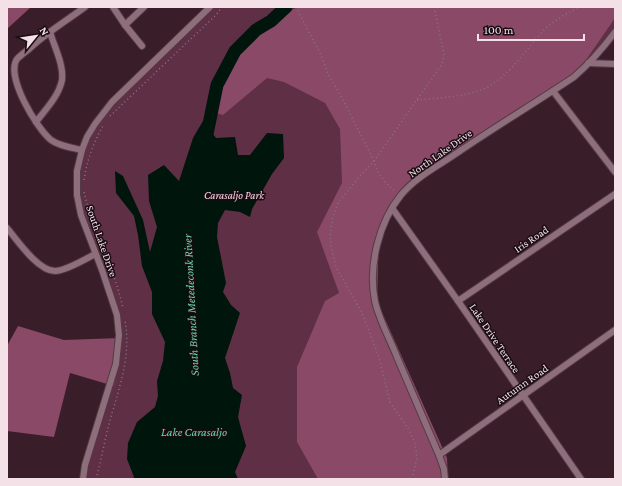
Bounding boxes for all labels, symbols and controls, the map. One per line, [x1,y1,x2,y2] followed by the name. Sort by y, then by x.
[16,16,56,56] north arrow
[478,16,584,42] scale bar
[484,23,514,37] text: 100 m
[38,25,52,38] text: N
[406,127,474,179] street label: North Lake Drive
[204,189,265,202] park label: Carasaljo Park
[84,204,120,278] street label: South Lake Drive
[512,223,551,255] street label: Iris Road
[180,233,202,376] water label: South Branch Metedeconk River
[467,301,523,375] street label: Lake Drive Terrace
[494,362,550,406] street label: Autumn Road
[161,425,227,439] water label: Lake Carasaljo

